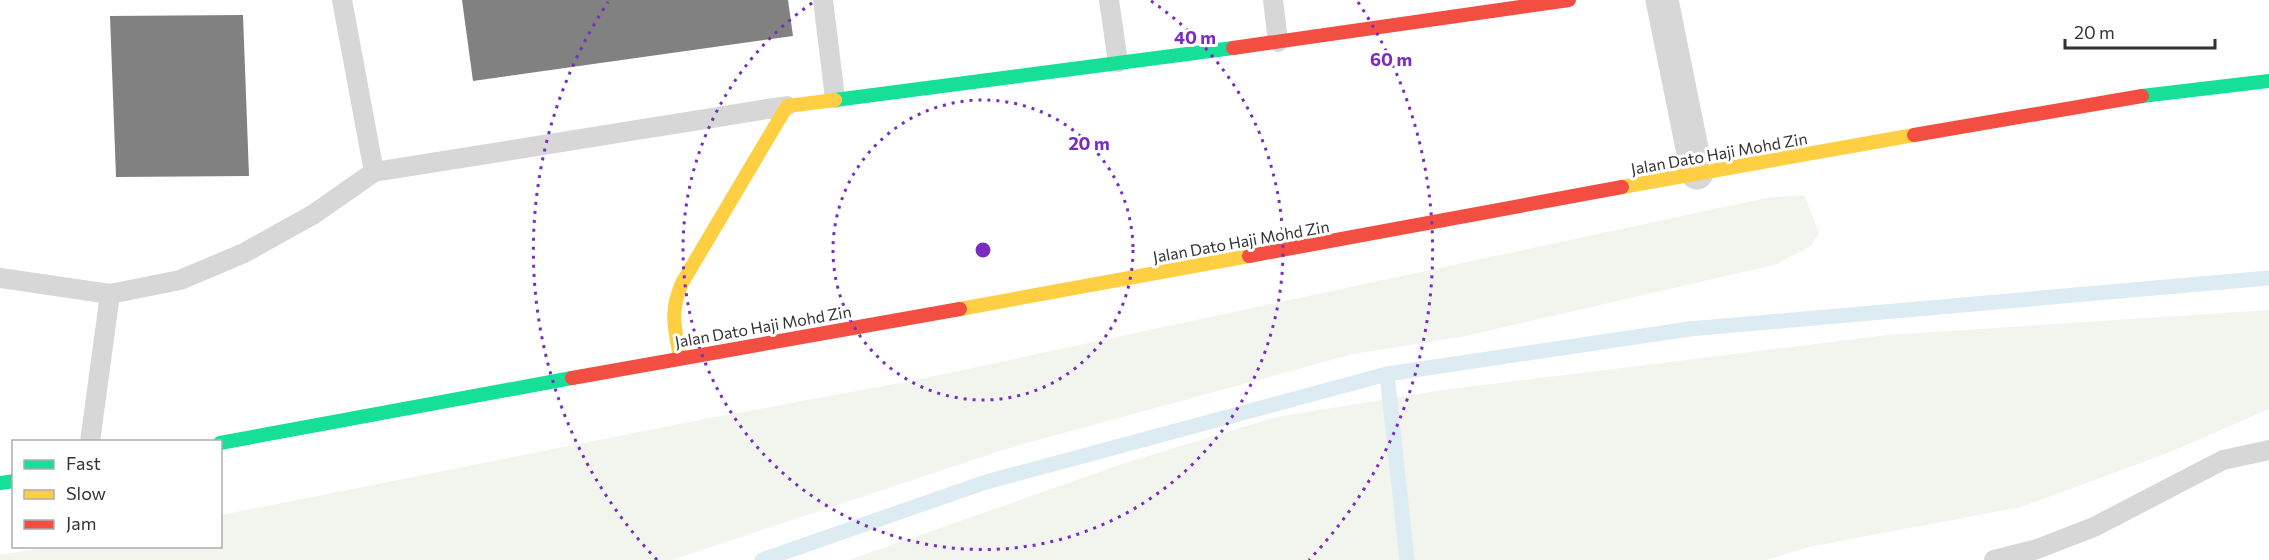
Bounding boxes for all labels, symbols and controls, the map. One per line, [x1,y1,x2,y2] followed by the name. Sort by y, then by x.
[2065,12,2215,50] scale bar
[2074,21,2115,43] text: 20 m
[1174,26,1216,48] text: 40 m
[1370,48,1412,70] text: 60 m
[1629,128,1809,178] street label: Jalan Dato Haji Mohd Zin
[1068,132,1110,154] text: 20 m
[1151,216,1331,266] street label: Jalan Dato Haji Mohd Zin
[973,240,993,260] centre of rings
[673,301,853,351] street label: Jalan Dato Haji Mohd Zin
[12,440,222,548] legend
[66,452,101,474] text: Fast
[66,482,106,504] text: Slow
[66,512,96,534] text: Jam

